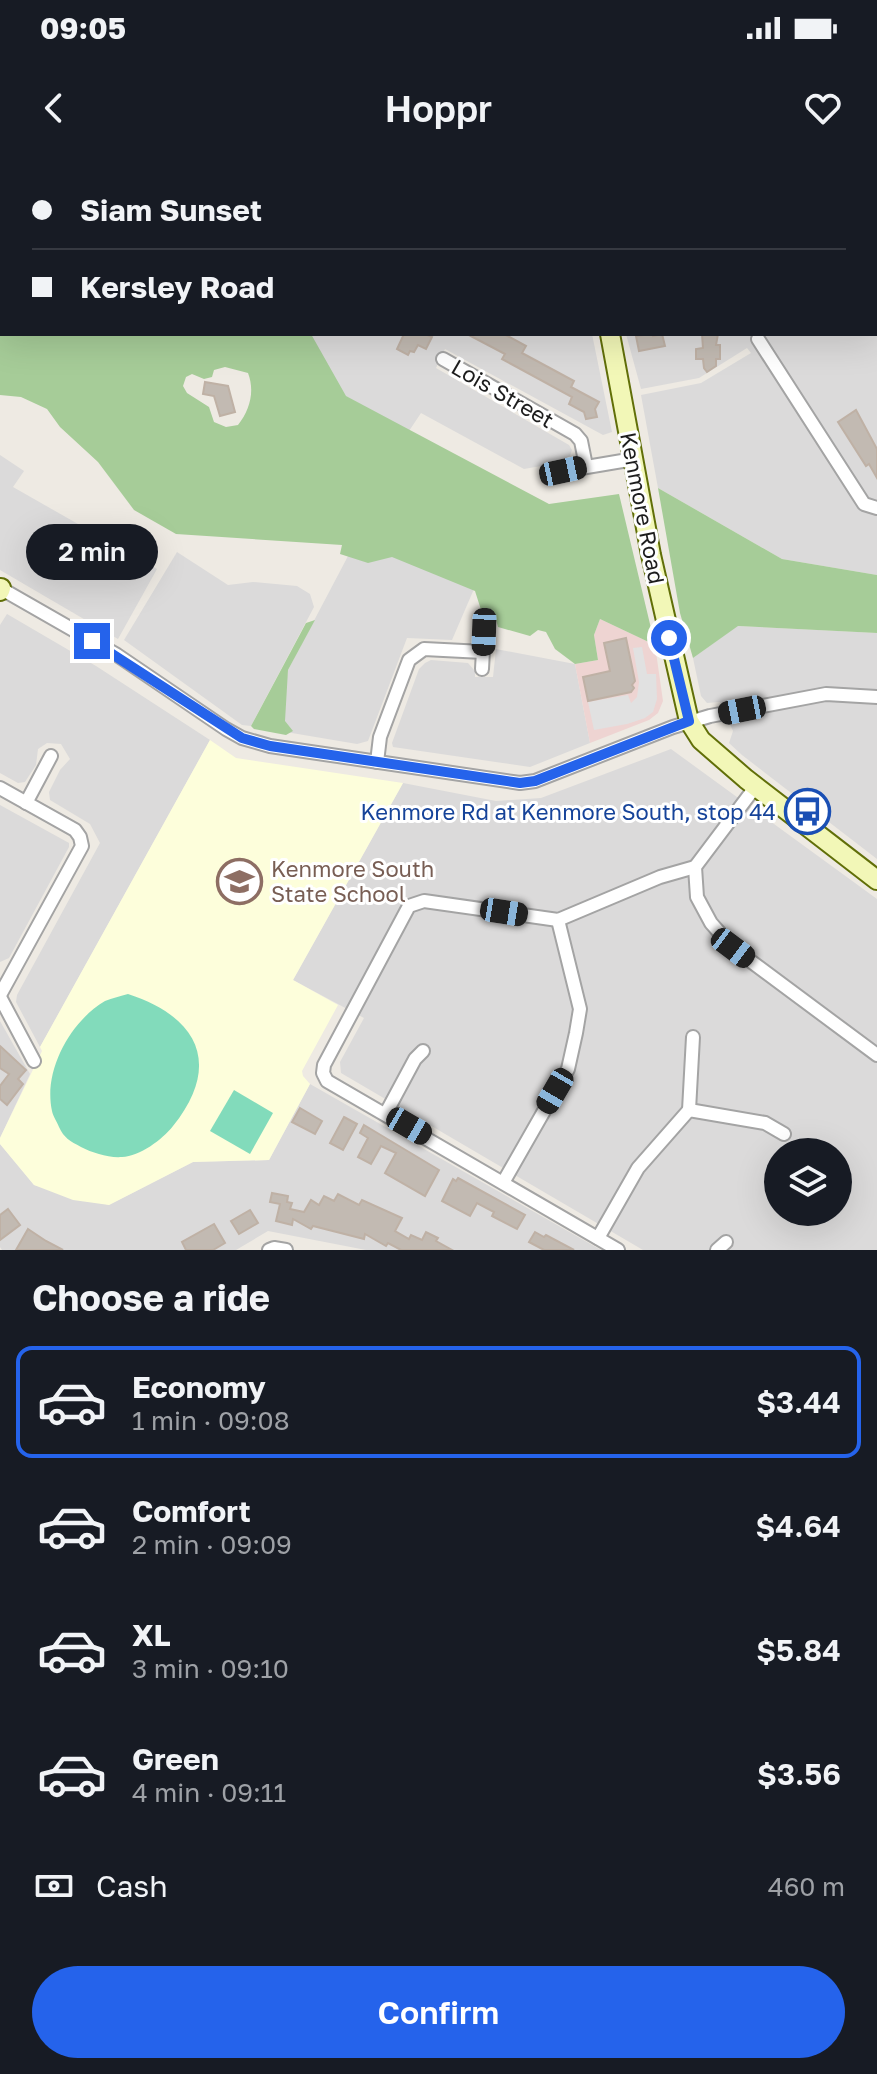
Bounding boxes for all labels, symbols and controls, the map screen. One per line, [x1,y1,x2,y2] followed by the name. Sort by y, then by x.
[40,10,126,46] text: 09:05
[32,86,76,130] icon: back
[801,86,845,130] icon: heart
[385,87,492,130] text: Hoppr
[80,192,262,228] text: Siam Sunset
[80,269,274,305] text: Kersley Road
[447,353,559,433] street label: Lois Street
[615,430,671,586] street label: Kenmore Road
[537,454,589,488] car
[26,525,158,581] callout: 2 min
[58,536,126,567] text: 2 min
[471,608,497,656] car
[651,620,687,656] route start
[74,623,110,659] route end
[716,694,768,726] car
[783,787,831,835] bus stop icon: Kenmore Rd at Kenmore South, stop 44
[361,798,776,825] place label: Kenmore Rd at Kenmore South, stop 44
[271,855,434,907] place label: Kenmore South State School
[216,857,264,905] school or university icon: Kenmore South State School
[478,896,530,928] car
[707,924,759,972] car
[533,1064,577,1118] car
[382,1104,436,1148] car
[764,1138,852,1226] map controls
[764,1138,852,1226] button: layers
[32,1276,270,1319] text: Choose a ride
[36,1366,108,1438] icon: car
[132,1369,266,1405] text: Economy
[756,1384,841,1420] text: $3.44
[132,1405,290,1436] text: 1 min · 09:08
[36,1490,108,1562] icon: car
[132,1493,251,1529] text: Comfort
[756,1508,841,1544] text: $4.64
[132,1529,292,1560] text: 2 min · 09:09
[36,1614,108,1686] icon: car
[132,1617,171,1653] text: XL
[756,1632,841,1668] text: $5.84
[132,1653,289,1684] text: 3 min · 09:10
[36,1738,108,1810] icon: car
[132,1741,219,1777] text: Green
[757,1756,841,1792] text: $3.56
[132,1777,286,1808] text: 4 min · 09:11
[32,1864,76,1908] icon: cash
[96,1868,168,1904] text: Cash
[768,1871,845,1902] text: 460 m
[32,1966,845,2058] button: Confirm

